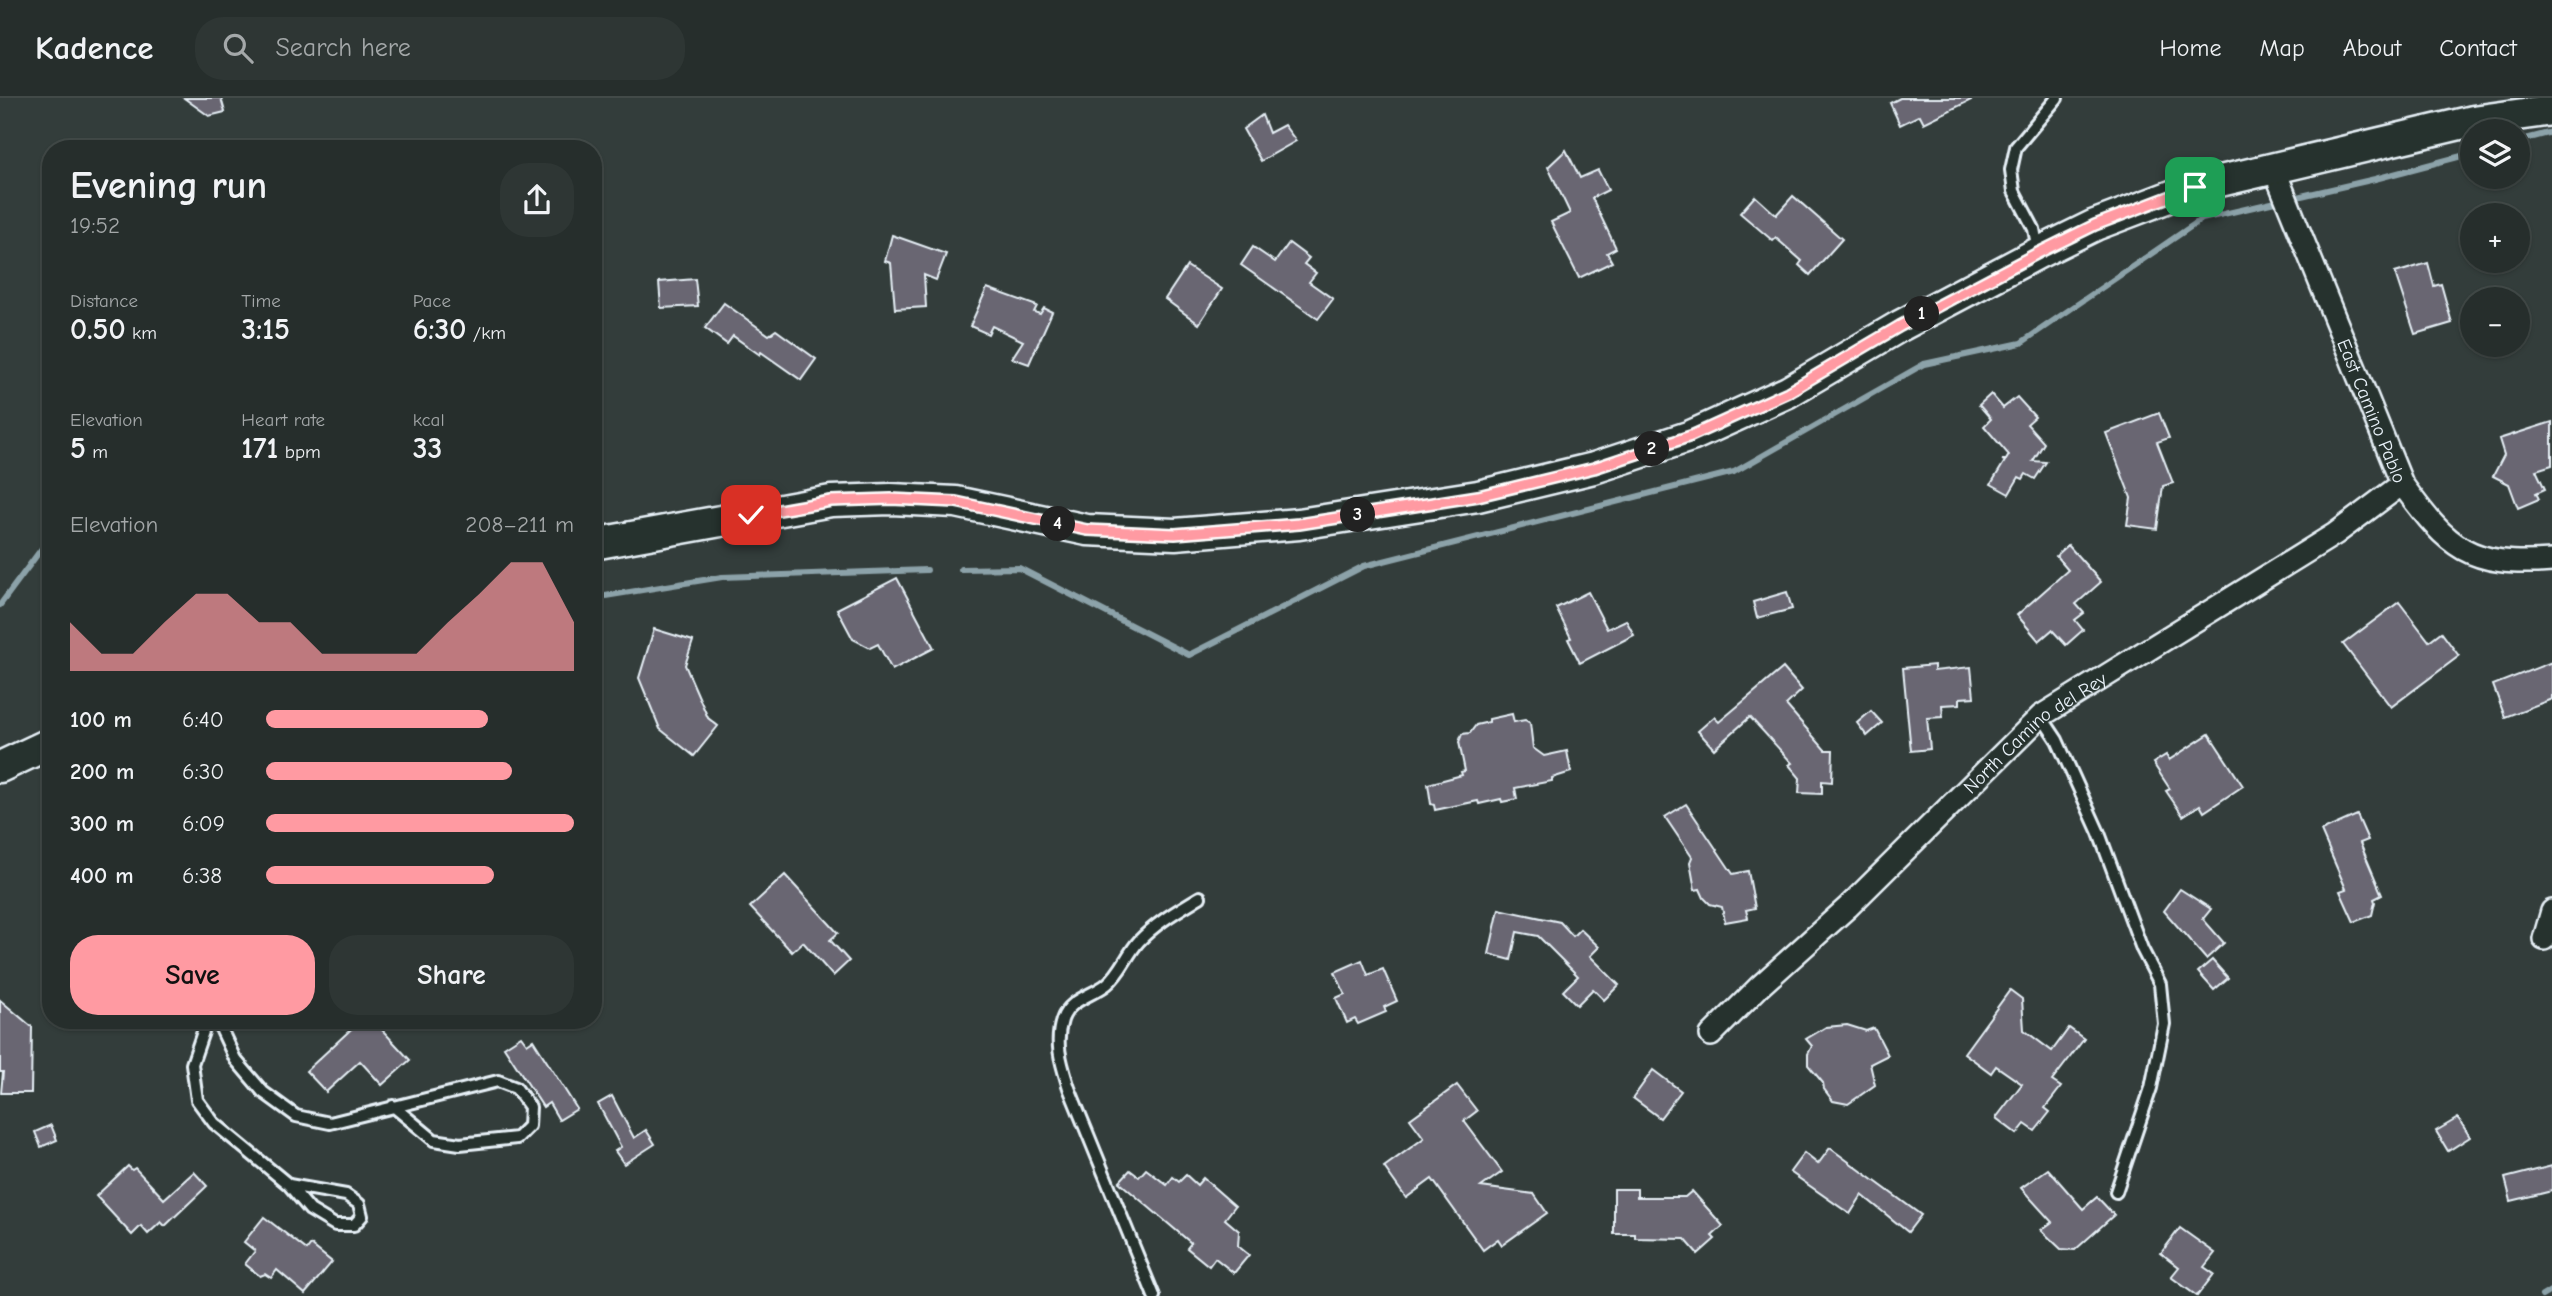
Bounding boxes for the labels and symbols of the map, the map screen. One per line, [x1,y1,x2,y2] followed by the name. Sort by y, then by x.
[2165,157,2225,217] pin
[1904,296,1940,332] pin: 1
[2332,336,2410,486] street label: East Camino Pablo
[1634,432,1670,466] pin: 2
[721,485,781,545] pin
[1340,498,1376,532] pin: 3
[1040,506,1076,542] pin: 4
[1959,668,2111,798] street label: North Camino del Rey

